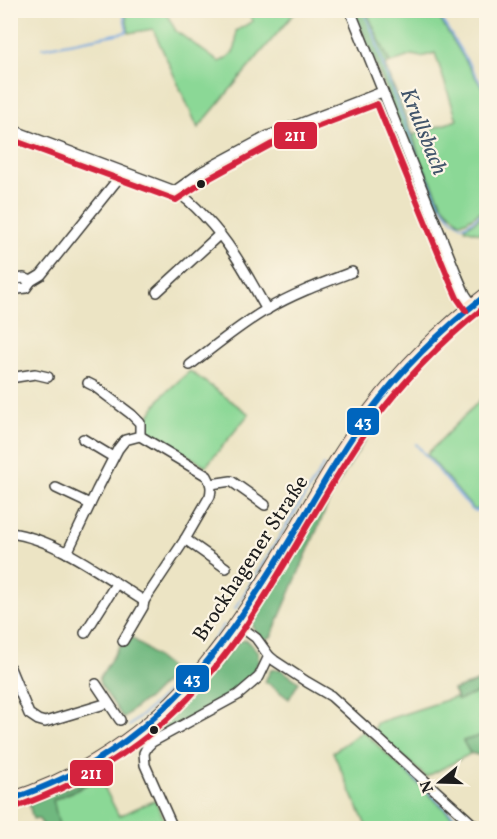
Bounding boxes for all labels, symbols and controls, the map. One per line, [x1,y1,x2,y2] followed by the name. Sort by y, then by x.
[391,84,454,180] water label: Krullsbach
[273,121,318,150] line badge: 211
[284,126,306,148] text: 211
[195,178,207,190] unlabelled marker
[346,407,380,436] line badge: 43
[354,412,372,434] text: 43
[186,470,316,648] street label: Brockhagener Straße
[175,664,210,693] line badge: 43
[183,669,201,691] text: 43
[148,724,160,736] unlabelled marker
[410,752,470,812] north arrow
[69,759,114,787] line badge: 211
[80,764,102,786] text: 211
[415,777,440,795] text: N

